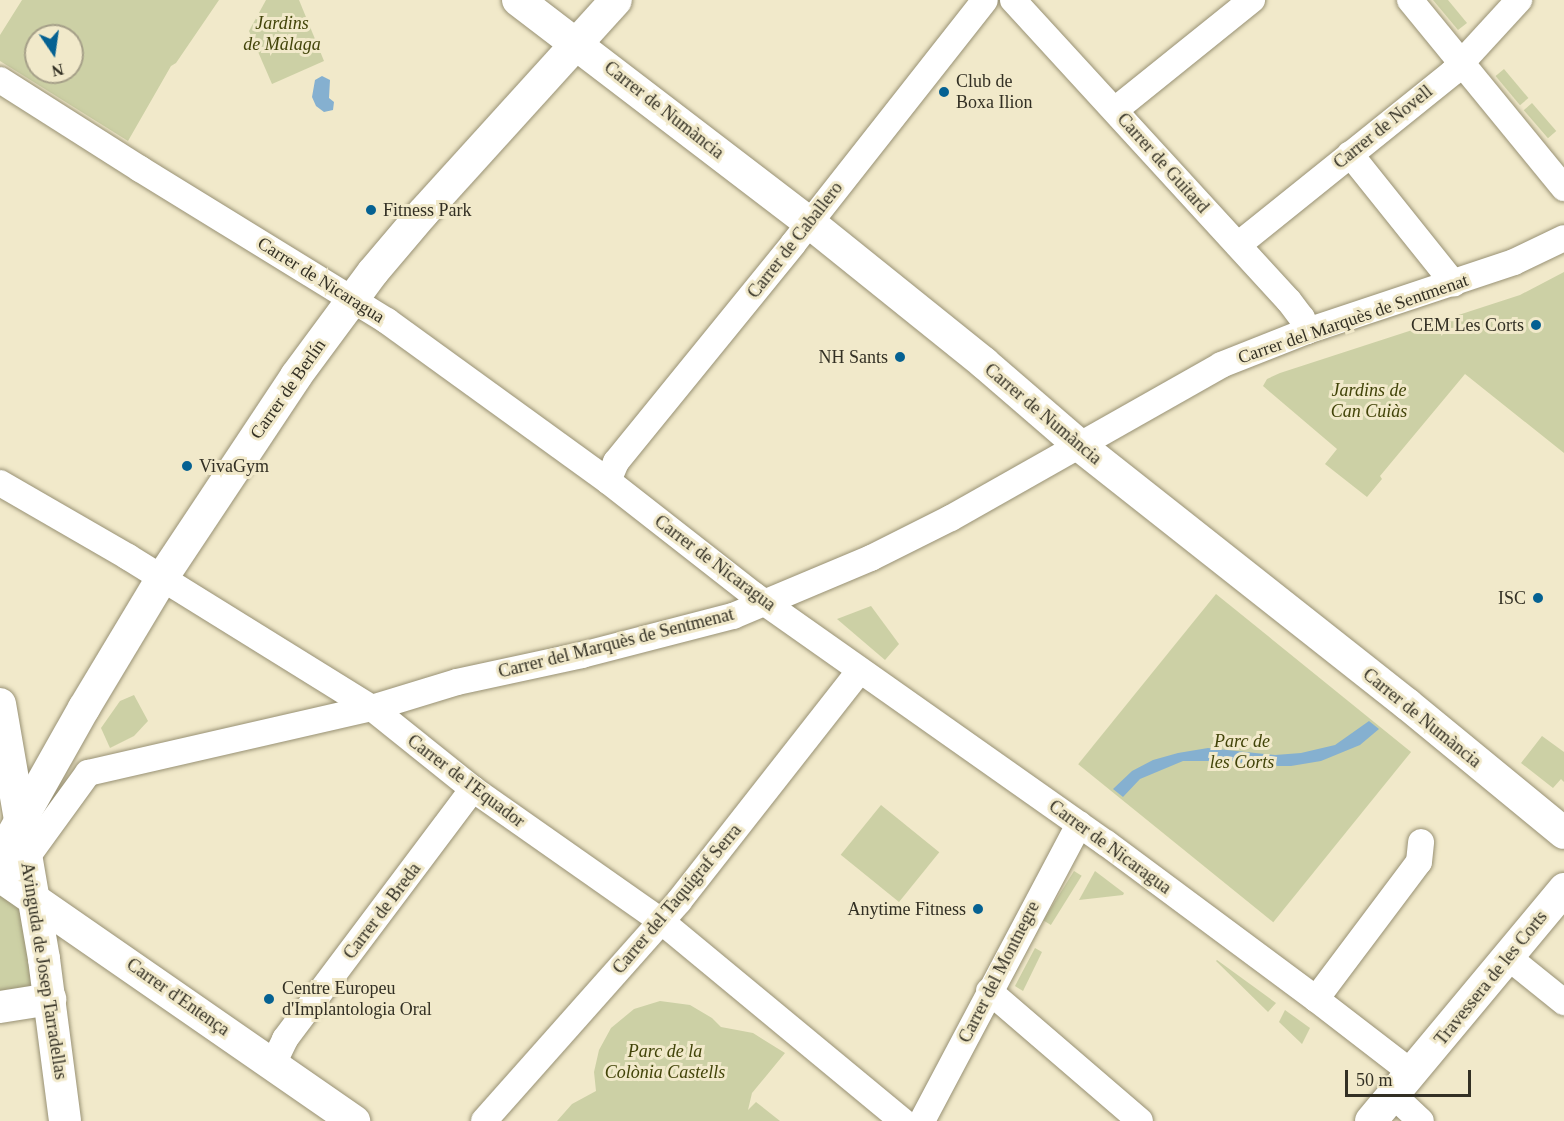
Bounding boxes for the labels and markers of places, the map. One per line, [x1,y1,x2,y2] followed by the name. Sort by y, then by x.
[956,71,1032,113] place label: Club de Boxa Ilion
[937,85,951,99] marker: Club de Boxa Ilion
[383,199,472,221] place label: Fitness Park
[364,203,378,217] marker: Fitness Park
[1411,314,1524,336] place label: CEM Les Corts
[1529,318,1543,332] marker: CEM Les Corts
[818,346,888,368] place label: NH Sants
[893,350,907,364] marker: NH Sants
[199,455,269,477] place label: VivaGym
[180,459,194,473] marker: VivaGym
[1498,587,1526,609] place label: ISC
[1531,591,1545,605] marker: ISC
[847,898,966,920] place label: Anytime Fitness
[971,902,985,916] marker: Anytime Fitness
[282,978,432,1020] place label: Centre Europeu d'Implantologia Oral
[260,990,278,1008] marker: Centre Europeu d'Implantologia Oral

